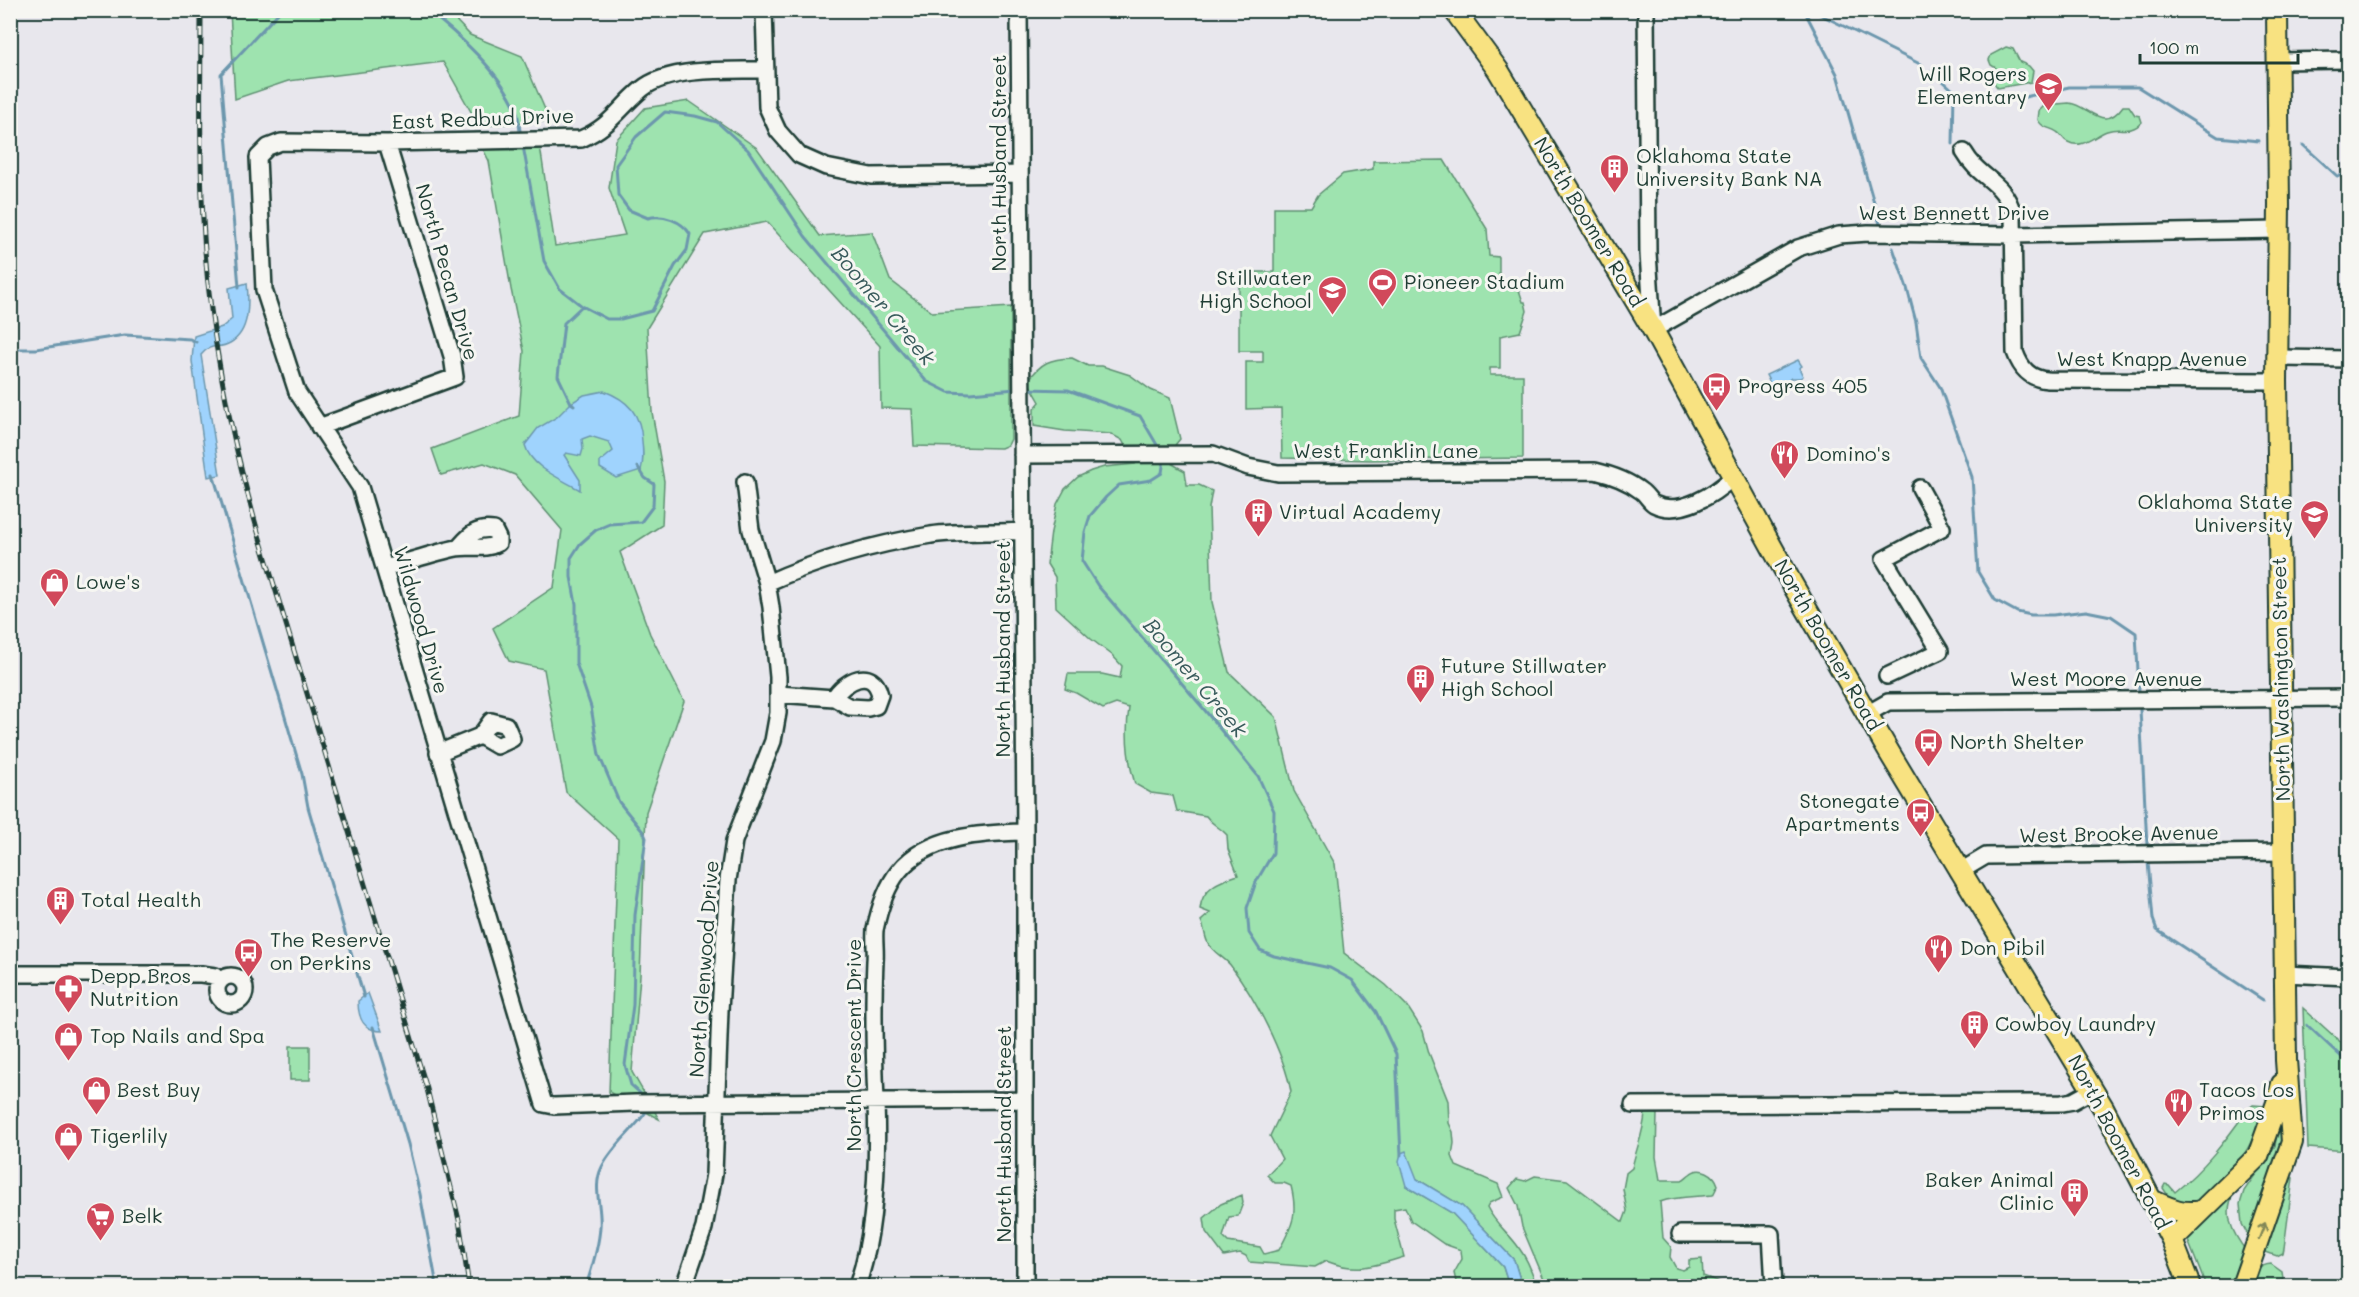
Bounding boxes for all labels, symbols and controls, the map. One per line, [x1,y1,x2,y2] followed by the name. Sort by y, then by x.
[2140,27,2298,65] scale bar
[2149,35,2199,59] text: 100 m
[985,54,1011,272] street label: North Husband Street
[1917,60,2027,109] place label: Will Rogers Elementary
[2032,70,2064,112] school or university icon: Will Rogers Elementary
[391,102,575,134] street label: East Redbud Drive
[1529,132,1651,311] street label: North Boomer Road
[1636,142,1823,191] place label: Oklahoma State University Bank NA
[1599,152,1631,194] building icon: Oklahoma State University Bank NA
[410,181,486,363] street label: North Pecan Drive
[1858,199,2050,225] street label: West Bennett Drive
[826,240,942,371] water label: Boomer Creek
[1199,264,1312,313] place label: Stillwater High School
[1367,266,1399,308] sports icon: Pioneer Stadium
[1404,268,1565,294] place label: Pioneer Stadium
[1317,274,1349,316] school or university icon: Stillwater High School
[2057,345,2247,371] street label: West Knapp Avenue
[1701,370,1733,412] bus stop icon: Progress 405
[1738,372,1868,398] place label: Progress 405
[1293,437,1479,463] street label: West Franklin Lane
[1769,438,1801,480] restaurant icon: Domino's
[1806,440,1891,466] place label: Domino's
[2137,488,2293,537] place label: Oklahoma State University
[1242,496,1274,538] building icon: Virtual Academy
[1279,498,1441,524] place label: Virtual Academy
[2298,498,2330,540] school or university icon: Oklahoma State University
[989,540,1015,758] street label: North Husband Street
[388,543,455,697] street label: Wildwood Drive
[1769,554,1889,735] street label: North Boomer Road
[2265,556,2295,802] street label: North Washington Street
[39,566,71,608] shop icon: Lowe's
[76,568,140,594] place label: Lowe's
[1138,612,1254,743] water label: Boomer Creek
[1441,652,1607,701] place label: Future Stillwater High School
[1404,662,1436,704] building icon: Future Stillwater High School
[2010,665,2202,691] street label: West Moore Avenue
[1913,726,1945,768] bus stop icon: North Shelter
[1950,728,2084,754] place label: North Shelter
[1785,787,1900,836] place label: Stonegate Apartments
[1905,796,1937,838] bus stop icon: Stonegate Apartments
[2019,818,2219,848] street label: West Brooke Avenue
[682,859,724,1078] street label: North Glenwood Drive
[44,884,76,926] building icon: Total Health
[81,886,201,912] place label: Total Health
[270,926,392,975] place label: The Reserve on Perkins
[1923,932,1955,974] restaurant icon: Don Pibil
[1960,934,2045,960] place label: Don Pibil
[233,936,265,978] bus stop icon: The Reserve on Perkins
[840,939,866,1151] street label: North Crescent Drive
[90,962,191,1011] place label: Depp Bros Nutrition
[53,972,85,1014] pharmacy icon: Depp Bros Nutrition
[1958,1008,1990,1050] building icon: Cowboy Laundry
[1995,1010,2156,1036] place label: Cowboy Laundry
[53,1020,85,1062] shop icon: Top Nails and Spa
[90,1022,265,1048] place label: Top Nails and Spa
[990,1025,1016,1243] street label: North Husband Street
[2063,1050,2177,1233] street label: North Boomer Road
[80,1074,112,1116] shop icon: Best Buy
[117,1076,201,1102] place label: Best Buy
[2199,1076,2294,1125] place label: Tacos Los Primos
[2162,1086,2194,1128] restaurant icon: Tacos Los Primos
[53,1120,85,1162] shop icon: Tigerlily
[90,1122,168,1148] place label: Tigerlily
[1925,1166,2054,1215] place label: Baker Animal Clinic
[2059,1176,2091,1218] building icon: Baker Animal Clinic
[85,1200,117,1242] supermarket icon: Belk
[122,1202,162,1228] place label: Belk
[2257,1223,2268,1241] one-way arrow

